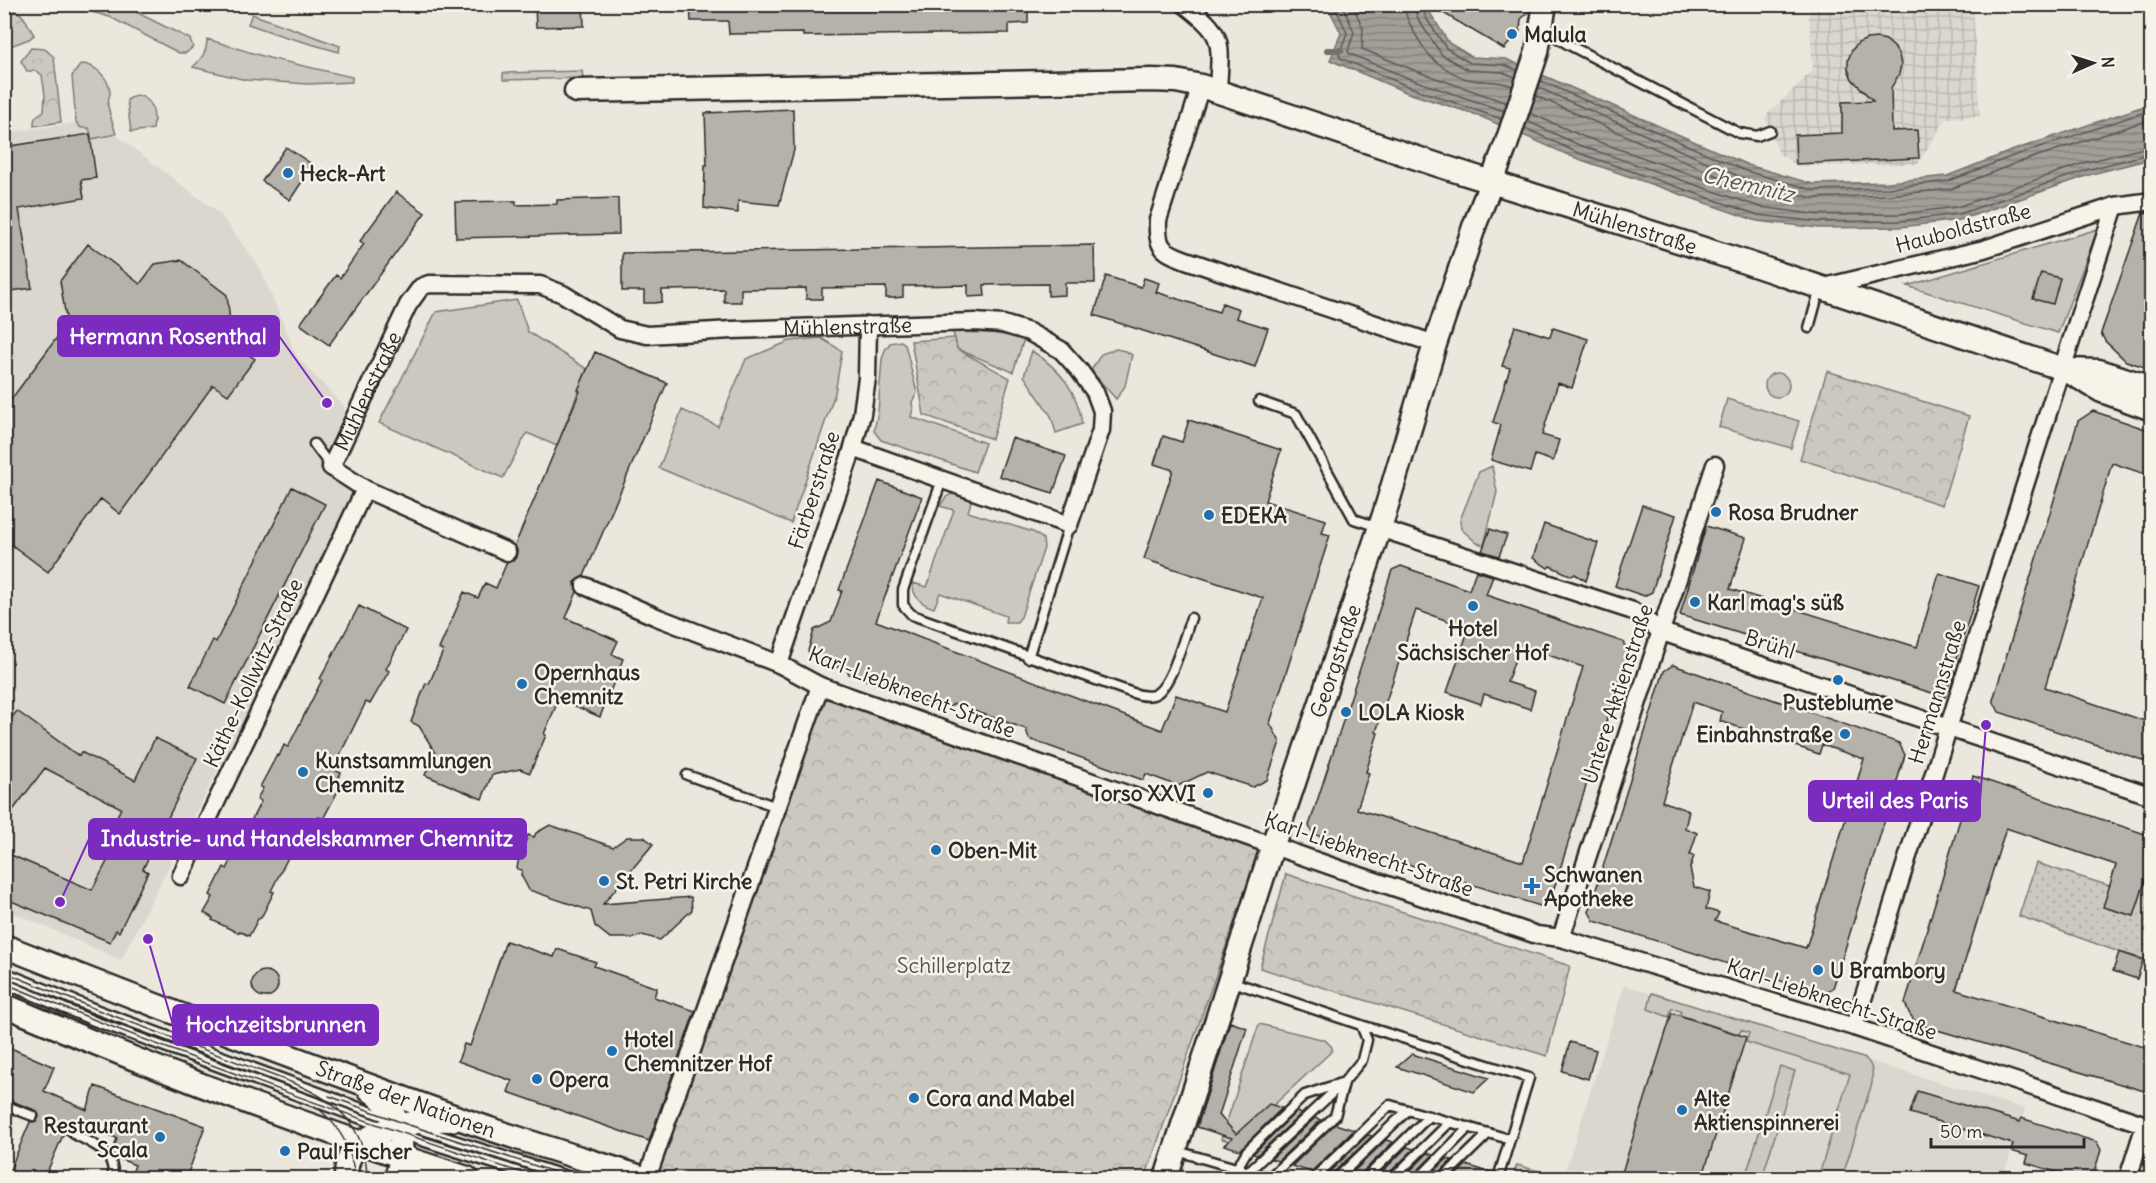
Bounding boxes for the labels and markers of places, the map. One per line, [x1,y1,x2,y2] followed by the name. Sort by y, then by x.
[1524,21,1587,48] place label: Malula
[1505,27,1519,41] marker: Malula
[300,160,386,187] place label: Heck-Art
[281,166,295,180] marker: Heck-Art
[58,316,279,356] callout: Hermann Rosenthal
[1728,499,1859,526] place label: Rosa Brudner
[1221,502,1288,529] place label: EDEKA
[1709,505,1723,519] marker: Rosa Brudner
[1202,508,1216,522] marker: EDEKA
[1707,589,1844,616] place label: Karl mag's süß
[1688,595,1702,609] marker: Karl mag's süß
[1466,599,1480,613] marker: Hotel Sächsischer Hof
[1397,615,1550,666] place label: Hotel Sächsischer Hof
[534,659,641,710] place label: Opernhaus Chemnitz
[1831,673,1845,687] marker: Pusteblume
[515,677,529,691] marker: Opernhaus Chemnitz
[1783,689,1893,716] place label: Pusteblume
[1358,699,1465,726] place label: LOLA Kiosk
[1339,705,1353,719] marker: LOLA Kiosk
[1696,721,1833,748] place label: Einbahnstraße
[1838,727,1852,741] marker: Einbahnstraße
[315,747,492,798] place label: Kunstsammlungen Chemnitz
[296,765,310,779] marker: Kunstsammlungen Chemnitz
[1091,780,1196,807] place label: Torso XXVI
[1809,781,1980,821] callout: Urteil des Paris
[1201,786,1215,800] marker: Torso XXVI
[89,819,526,859] callout: Industrie- und Handelskammer Chemnitz
[948,837,1038,864] place label: Oben-Mit
[929,843,943,857] marker: Oben-Mit
[1544,861,1642,912] place label: Schwanen Apotheke
[616,868,752,895] place label: St. Petri Kirche
[597,874,611,888] marker: St. Petri Kirche
[1525,879,1539,893] marker: Schwanen Apotheke
[1830,957,1946,984] place label: U Brambory
[1811,963,1825,977] marker: U Brambory
[173,1005,378,1045] callout: Hochzeitsbrunnen
[624,1026,773,1077] place label: Hotel Chemnitzer Hof
[605,1044,619,1058] marker: Hotel Chemnitzer Hof
[549,1066,609,1093] place label: Opera
[530,1072,544,1086] marker: Opera
[926,1085,1075,1112] place label: Cora and Mabel
[1694,1085,1839,1136] place label: Alte Aktienspinnerei
[907,1091,921,1105] marker: Cora and Mabel
[1675,1103,1689,1117] marker: Alte Aktienspinnerei
[44,1112,149,1163] place label: Restaurant Scala
[153,1130,167,1144] marker: Restaurant Scala
[297,1138,412,1165] place label: Paul Fischer
[278,1144,292,1158] marker: Paul Fischer

